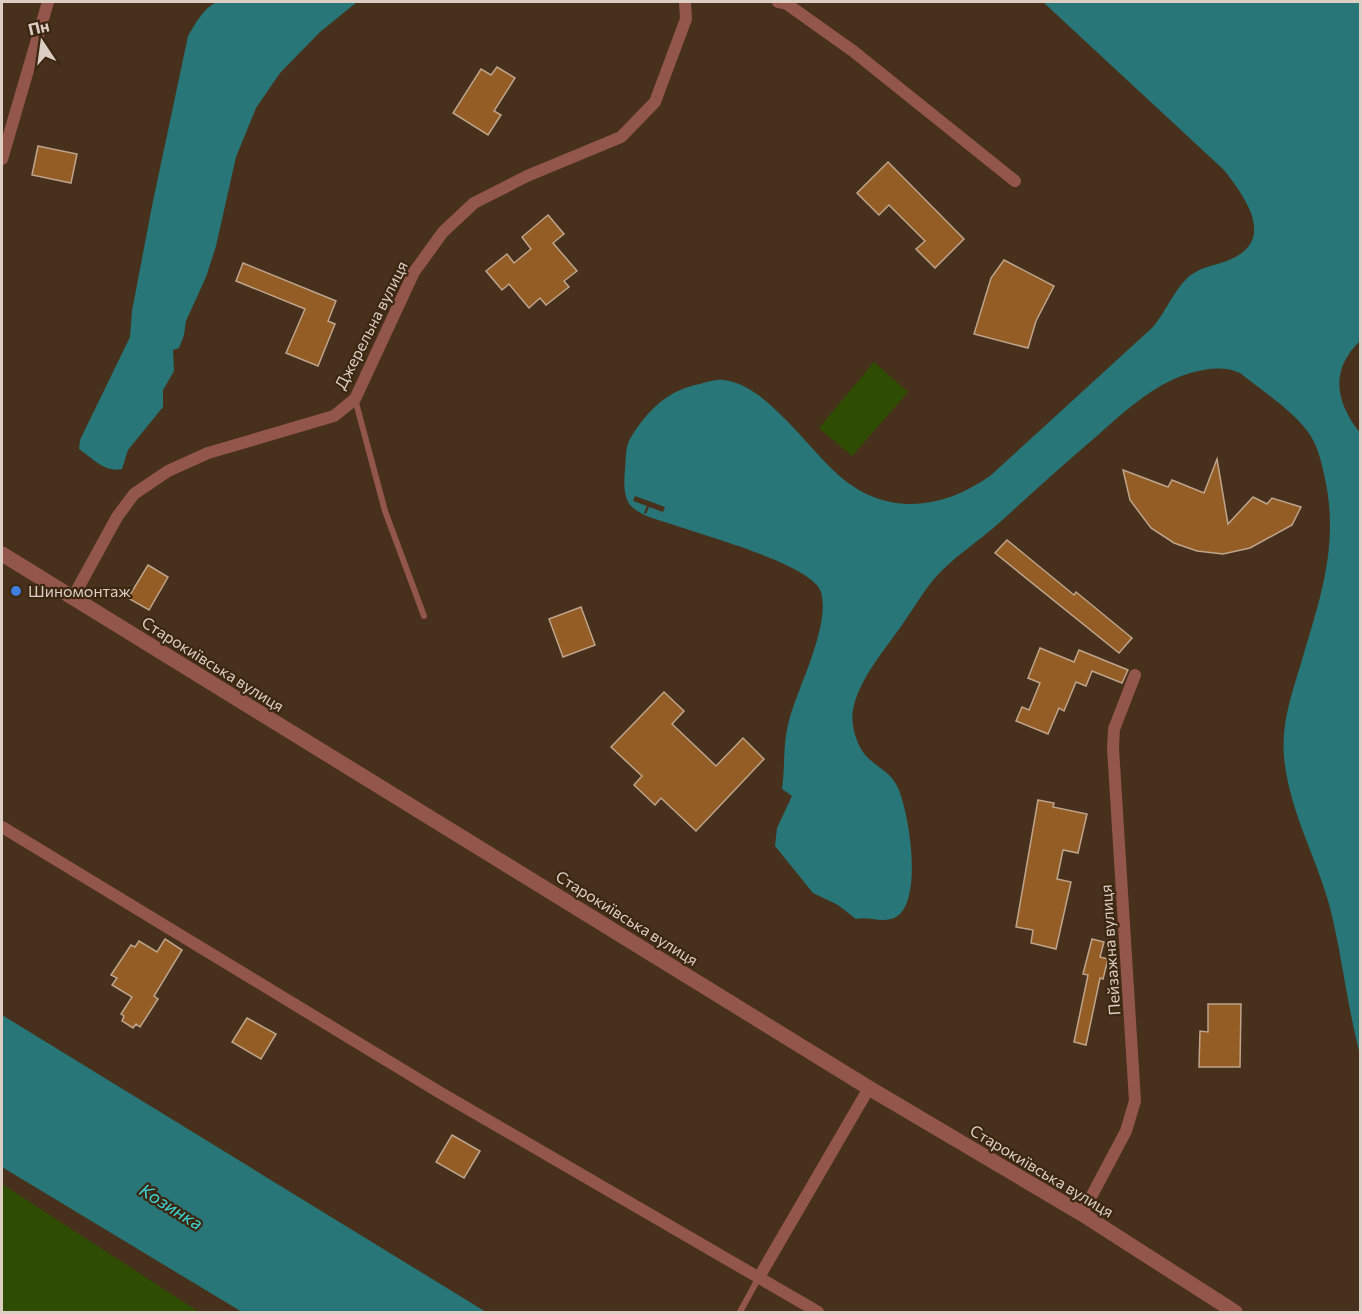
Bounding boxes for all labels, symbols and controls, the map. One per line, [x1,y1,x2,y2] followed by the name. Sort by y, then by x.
[12,12,72,72] north arrow
[26,15,51,39] text: Пн
[330,257,411,392] street label: Джерельна вулиця
[28,581,131,600] place label: Шиномонтаж
[9,584,23,598] marker: Шиномонтаж
[139,612,288,715] street label: Старокиївська вулиця
[553,866,702,969] street label: Старокиївська вулиця
[1095,884,1124,1016] street label: Пейзажна вулиця
[967,1120,1118,1221] street label: Старокиївська вулиця
[136,1178,207,1234] water label: Козинка

